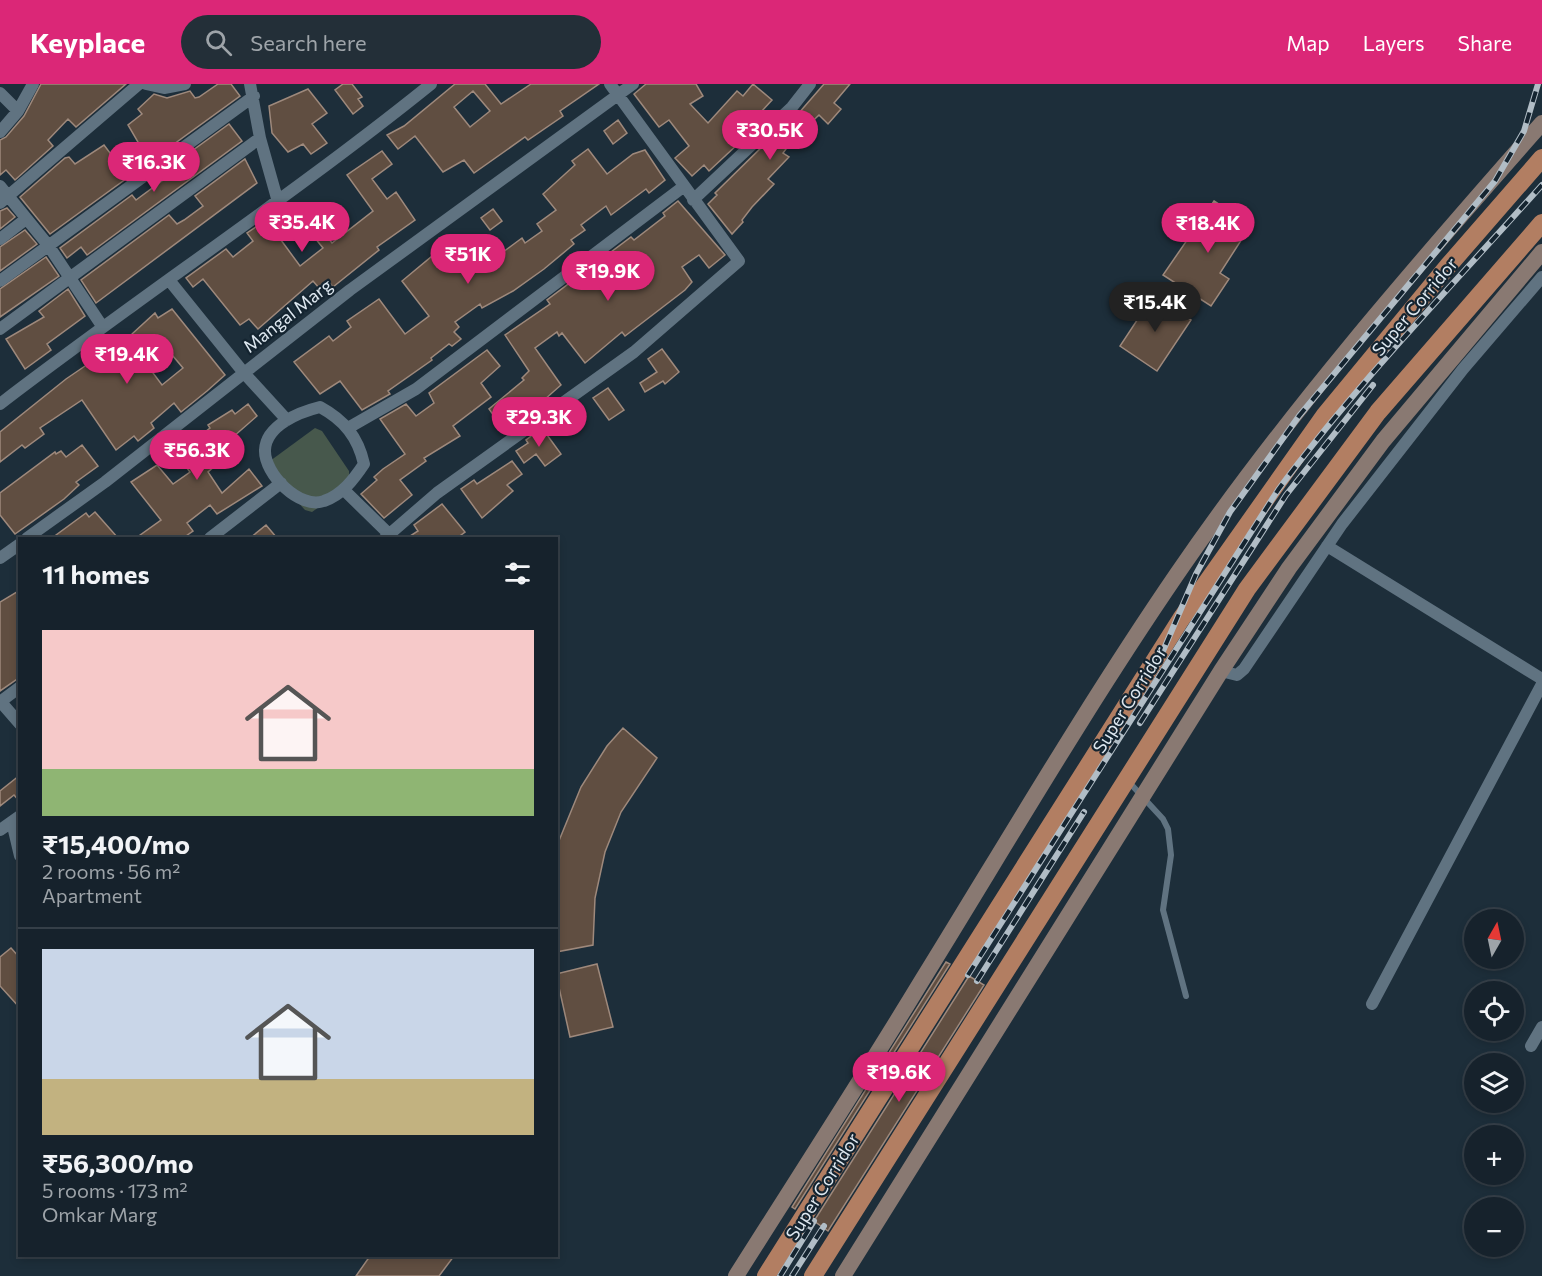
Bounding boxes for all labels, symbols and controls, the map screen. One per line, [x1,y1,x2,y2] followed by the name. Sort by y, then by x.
[181,15,601,69] search box
[30,25,145,59] text: Keyplace
[202,26,235,59] icon: search
[250,29,367,56] text: Search here
[1286,30,1330,55] text: Map
[1363,30,1425,55] text: Layers
[1458,30,1512,55] text: Share
[721,110,819,161] pin: ₹30.5K
[736,117,804,141] text: ₹30.5K
[105,142,203,193] pin: ₹16.3K
[122,149,186,173] text: ₹16.3K
[253,202,351,253] pin: ₹35.4K
[1159,203,1257,254] pin: ₹18.4K
[269,209,335,233] text: ₹35.4K
[1176,210,1240,234] text: ₹18.4K
[432,234,504,285] pin: ₹51K
[445,241,491,265] text: ₹51K
[559,251,657,302] pin: ₹19.9K
[1367,253,1462,360] street label: Super Corridor
[576,258,640,282] text: ₹19.9K
[238,273,337,357] street label: Mangal Marg
[1106,282,1204,333] pin: ₹15.4K
[1123,289,1187,313] text: ₹15.4K
[78,334,176,385] pin: ₹19.4K
[95,341,159,365] text: ₹19.4K
[490,397,588,448] pin: ₹29.3K
[506,404,572,428] text: ₹29.3K
[148,430,246,481] pin: ₹56.3K
[164,437,230,461] text: ₹56.3K
[501,557,534,590] icon: filters
[42,558,150,589] text: 11 homes
[1088,642,1171,757] street label: Super Corridor
[234,669,342,777] icon: home
[42,828,190,859] text: ₹15,400/mo
[42,859,180,883] text: 2 rooms · 56 m²
[42,883,142,907] text: Apartment
[1464,909,1524,969] north arrow
[1464,909,1524,1257] map controls
[1464,981,1524,1041] button: locate
[234,988,342,1096] icon: home
[850,1052,948,1103] pin: ₹19.6K
[1464,1053,1524,1113] button: layers
[867,1059,931,1083] text: ₹19.6K
[1464,1125,1524,1185] button: +
[781,1129,864,1244] street label: Super Corridor
[42,1147,194,1178] text: ₹56,300/mo
[42,1178,188,1202] text: 5 rooms · 173 m²
[1464,1197,1524,1257] button: −
[42,1202,157,1226] text: Omkar Marg

